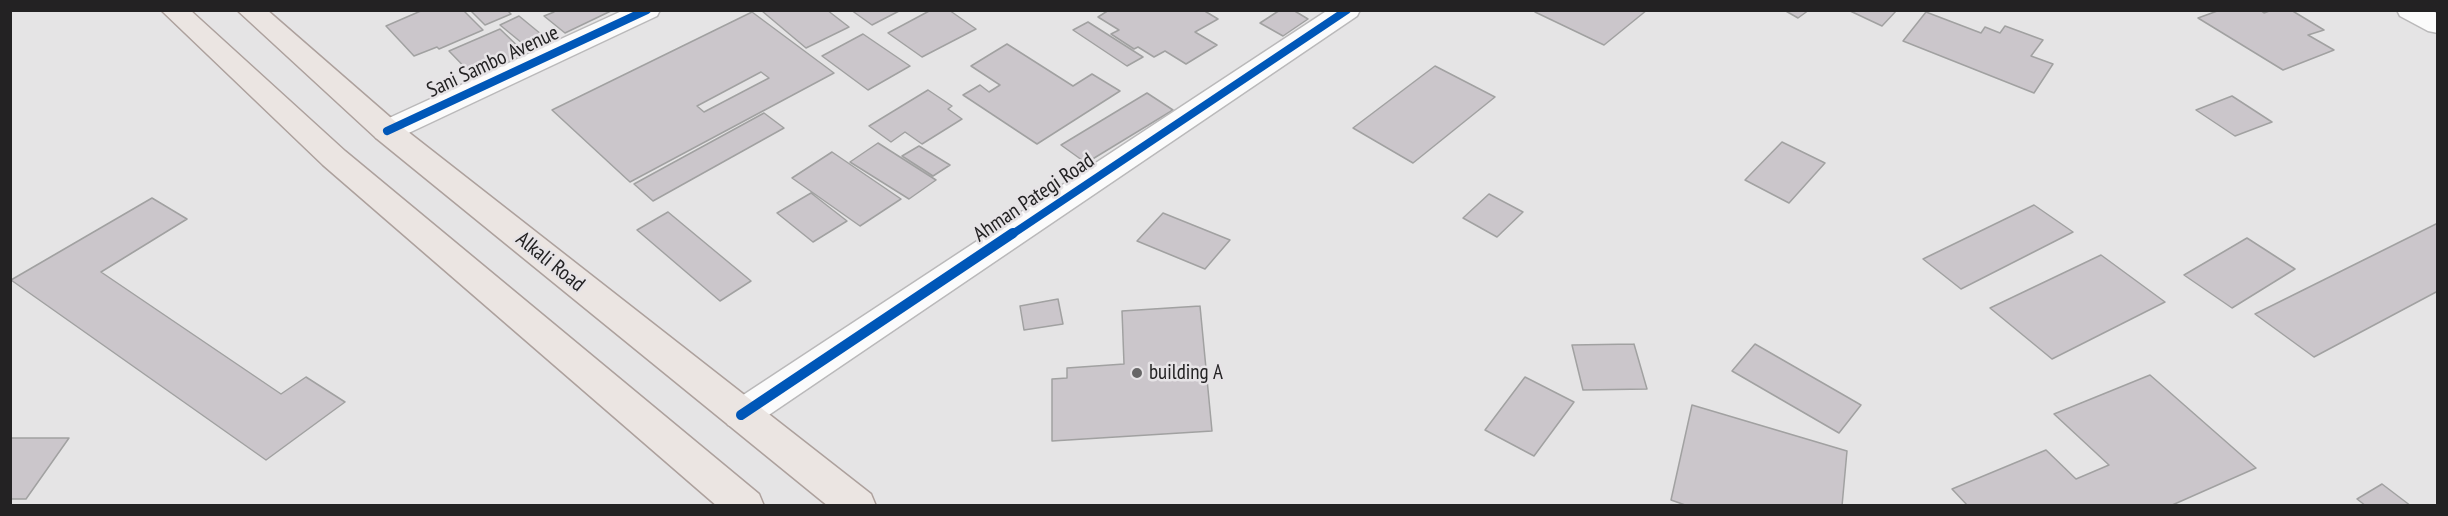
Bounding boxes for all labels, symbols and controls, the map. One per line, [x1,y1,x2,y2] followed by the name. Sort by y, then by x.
[423,20,563,104] street label: Sani Sambo Avenue
[969,148,1099,248] street label: Ahman Pategi Road
[511,227,589,297] street label: Alkali Road
[1149,360,1223,386] place label: building A
[1130,366,1144,380] marker: building A

